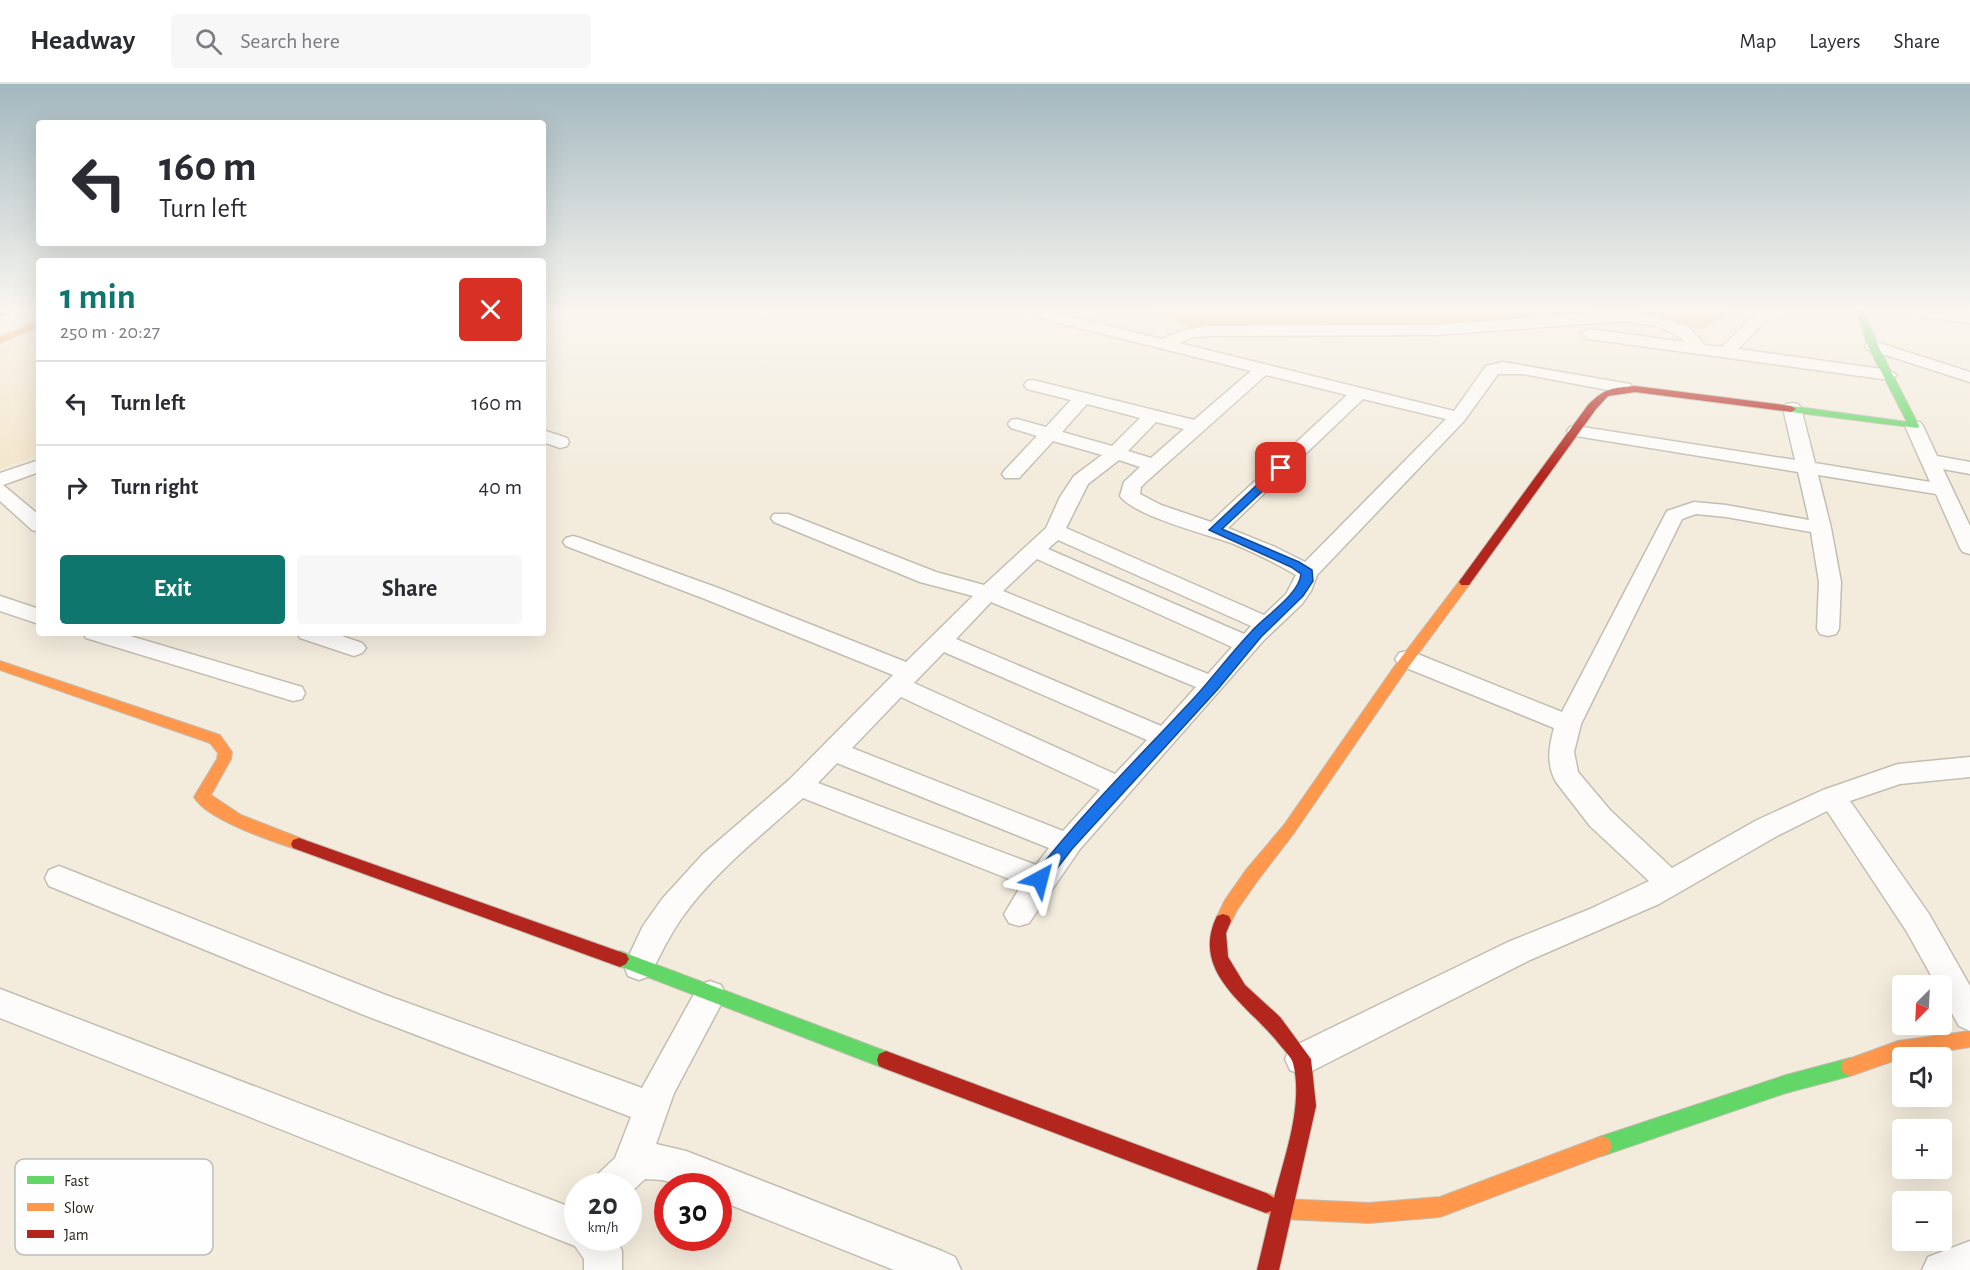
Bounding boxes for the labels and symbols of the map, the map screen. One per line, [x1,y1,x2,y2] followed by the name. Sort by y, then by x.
[1255,442,1306,493] pin
[1008,847,1072,911] position arrow
[1892,975,1952,1035] north arrow
[15,1159,213,1255] legend
[64,1173,89,1189] text: Fast
[654,1173,732,1251] speed limit sign: 30
[64,1200,94,1216] text: Slow
[64,1227,89,1243] text: Jam

